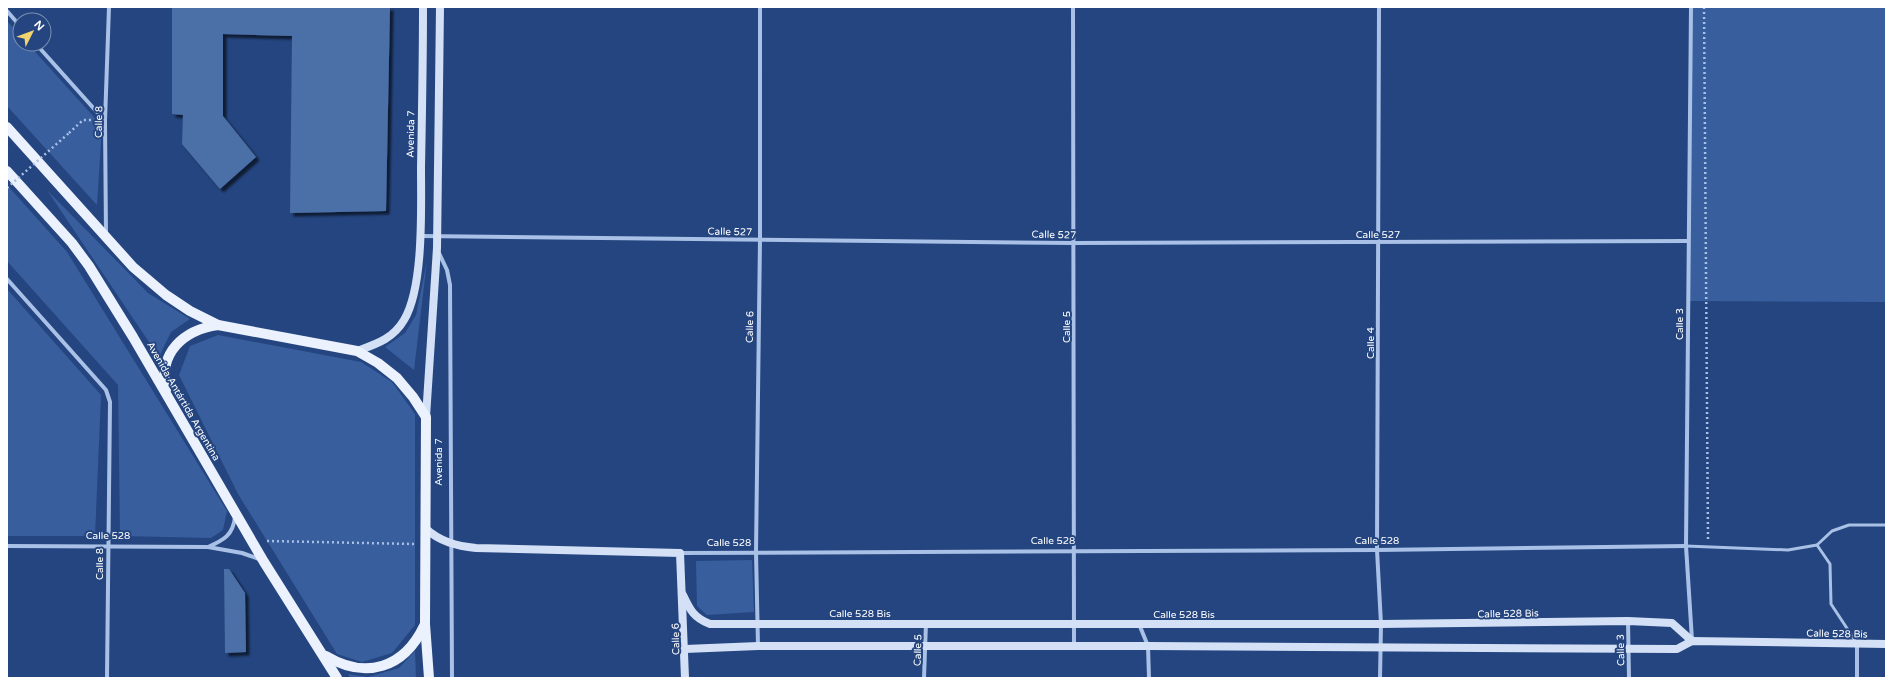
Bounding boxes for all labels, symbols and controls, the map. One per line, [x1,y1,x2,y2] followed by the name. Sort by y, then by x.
[12,12,52,52] north arrow
[31,18,47,33] text: N
[93,106,105,138] street label: Calle 8
[405,110,417,158] street label: Avenida 7
[708,226,752,238] street label: Calle 527
[1032,229,1076,241] street label: Calle 527
[1356,229,1400,241] street label: Calle 527
[1674,308,1686,340] street label: Calle 3
[744,311,756,343] street label: Calle 6
[1061,311,1073,343] street label: Calle 5
[1365,327,1377,359] street label: Calle 4
[144,340,222,463] street label: Avenida Antártida Argentina
[433,438,445,486] street label: Avenida 7
[86,530,130,542] street label: Calle 528
[1031,535,1075,547] street label: Calle 528
[1355,535,1399,547] street label: Calle 528
[707,537,751,549] street label: Calle 528
[94,548,106,580] street label: Calle 8
[1477,607,1539,621] street label: Calle 528 Bis
[829,608,891,620] street label: Calle 528 Bis
[1153,609,1215,621] street label: Calle 528 Bis
[670,623,682,655] street label: Calle 6
[1806,627,1868,641] street label: Calle 528 Bis
[911,634,925,666] street label: Calle 5
[1615,634,1627,666] street label: Calle 3

